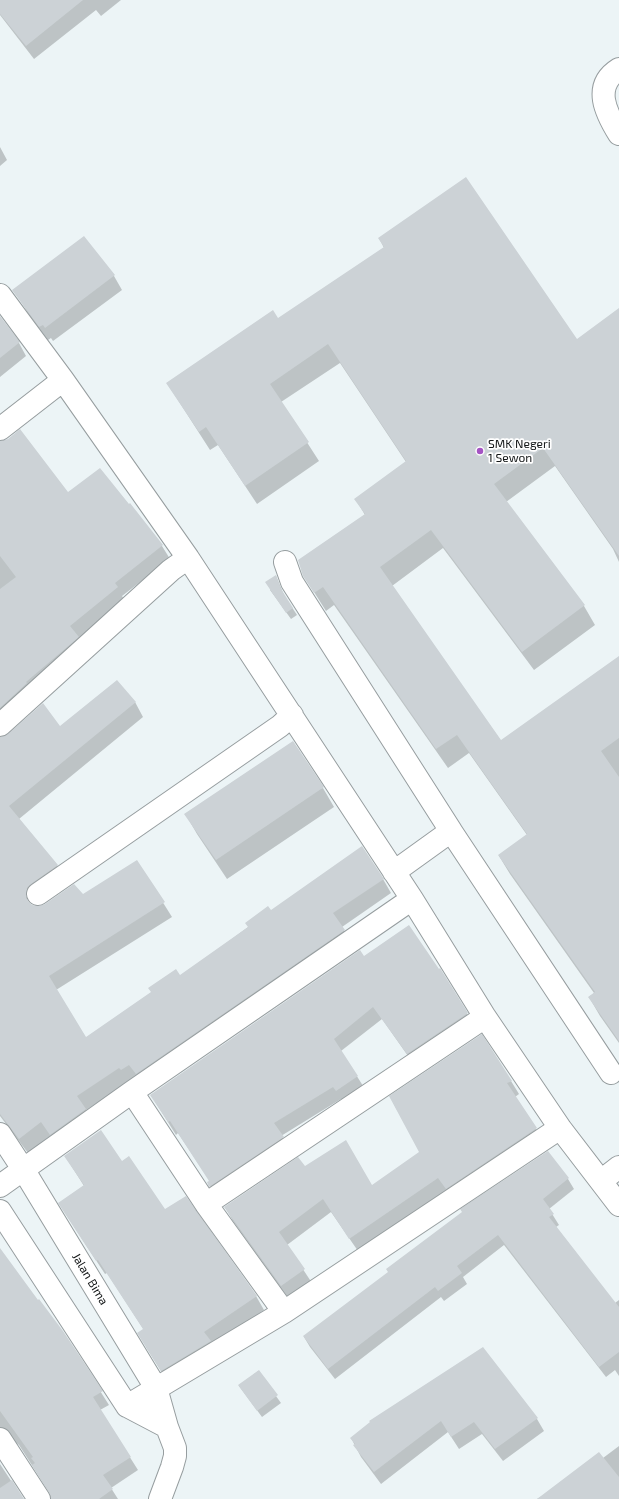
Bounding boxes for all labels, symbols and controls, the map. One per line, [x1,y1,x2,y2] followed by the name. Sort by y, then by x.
[488,437,551,465] place label: SMK Negeri 1 Sewon
[475,446,485,456] marker: SMK Negeri 1 Sewon
[69,1250,111,1308] street label: Jalan Bima

